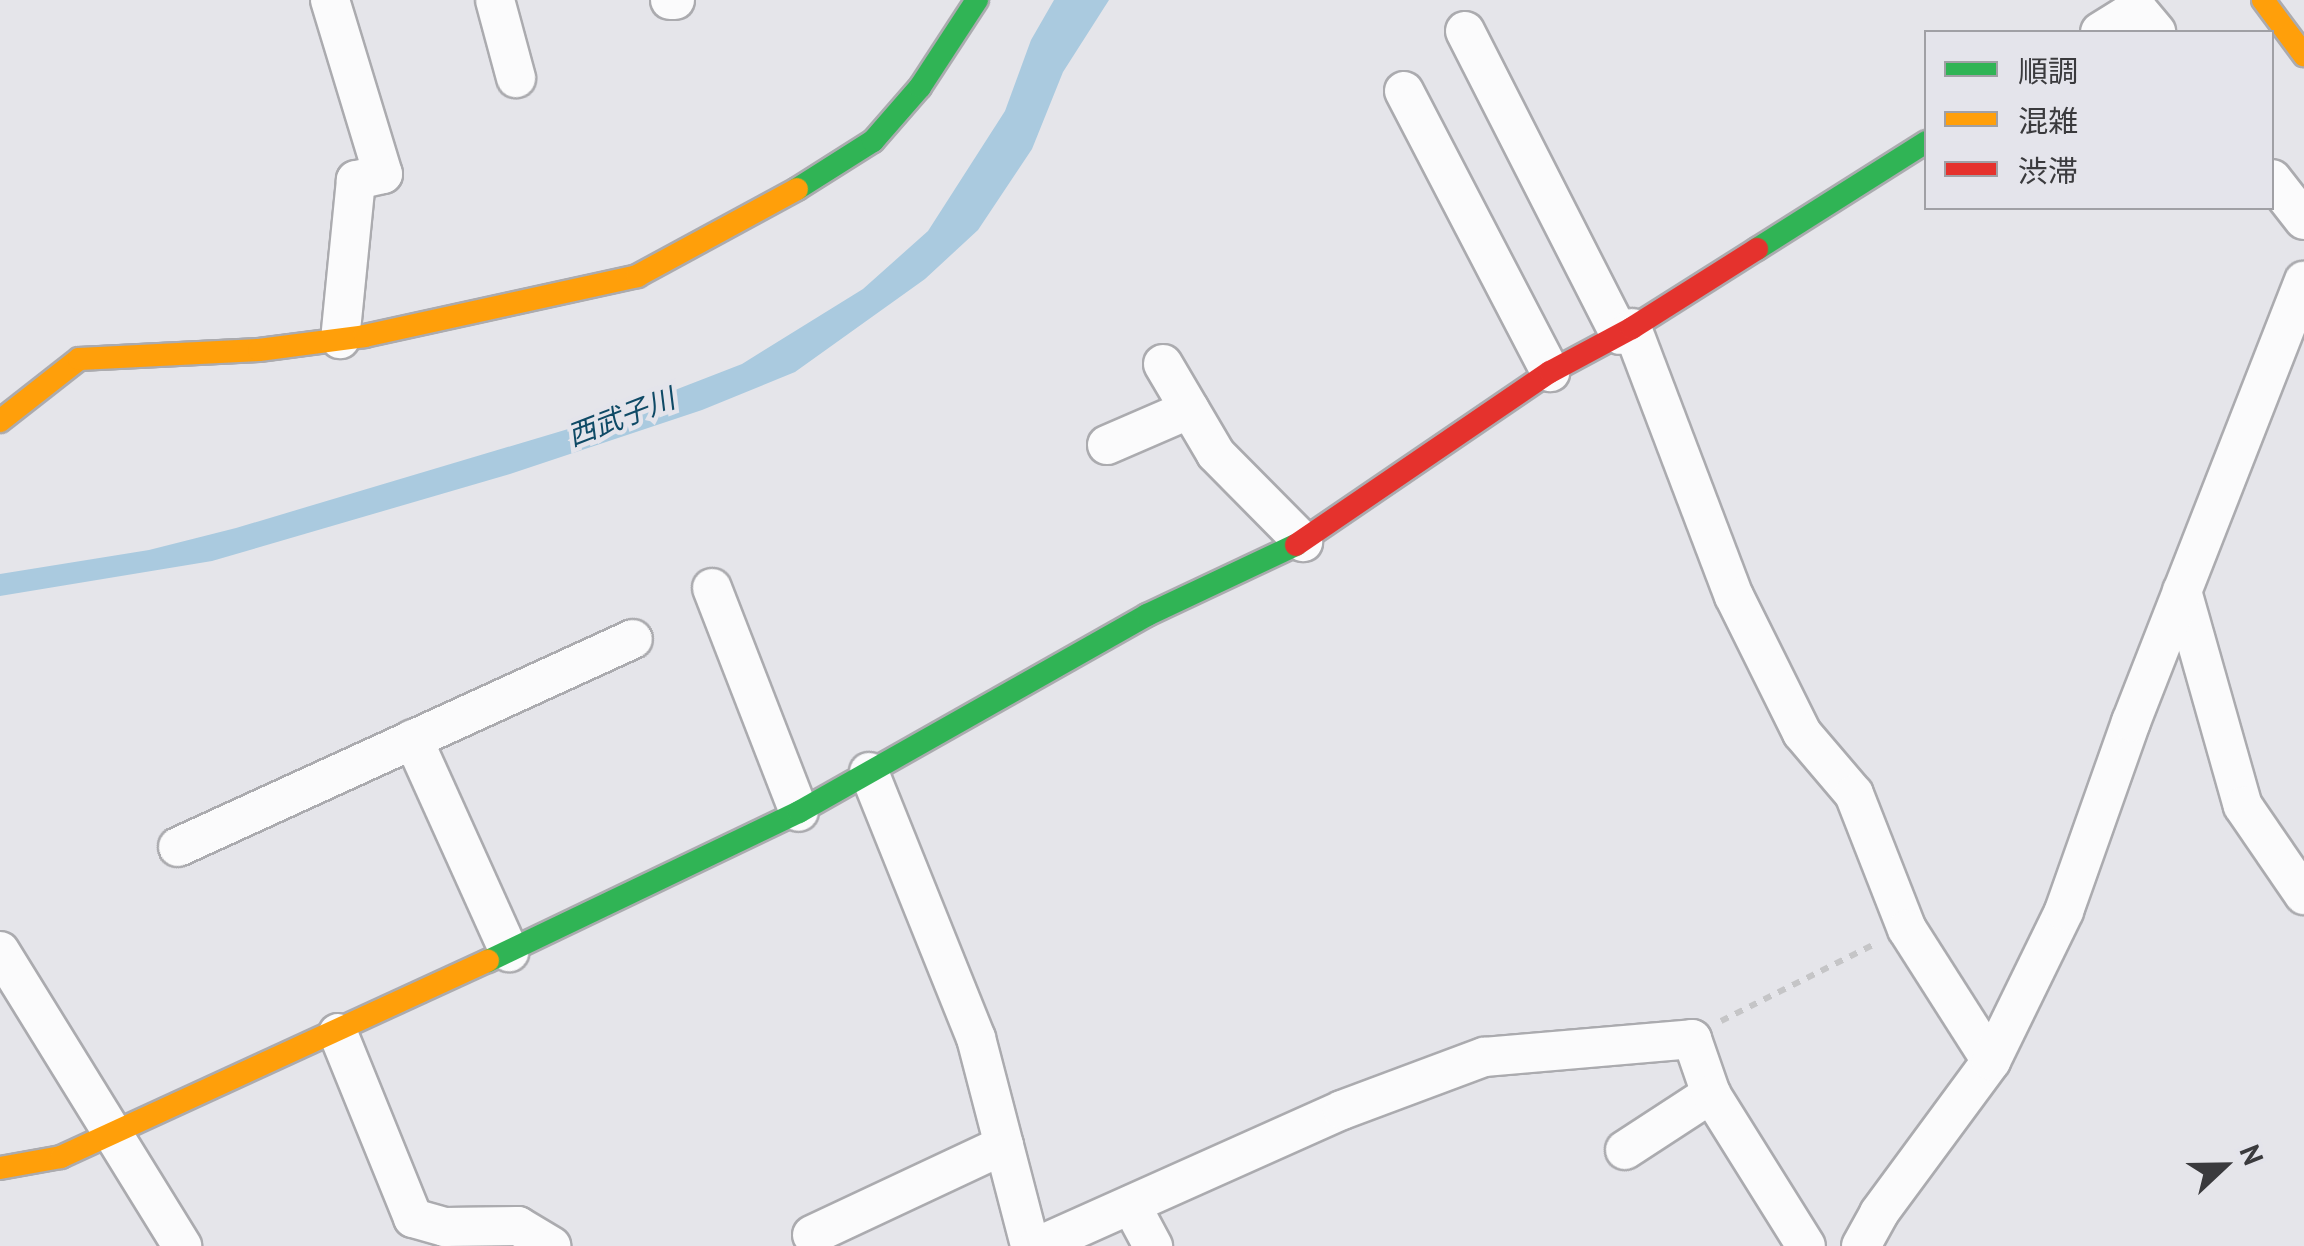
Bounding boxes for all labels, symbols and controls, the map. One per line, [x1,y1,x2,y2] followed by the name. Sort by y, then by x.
[1924,30,2274,210] legend
[2018,51,2078,90] text: 順調
[2018,101,2078,140] text: 混雑
[2018,151,2078,190] text: 渋滞
[563,381,679,453] water label: 西武子川
[2174,1116,2274,1216] north arrow
[2232,1139,2273,1170] text: N

